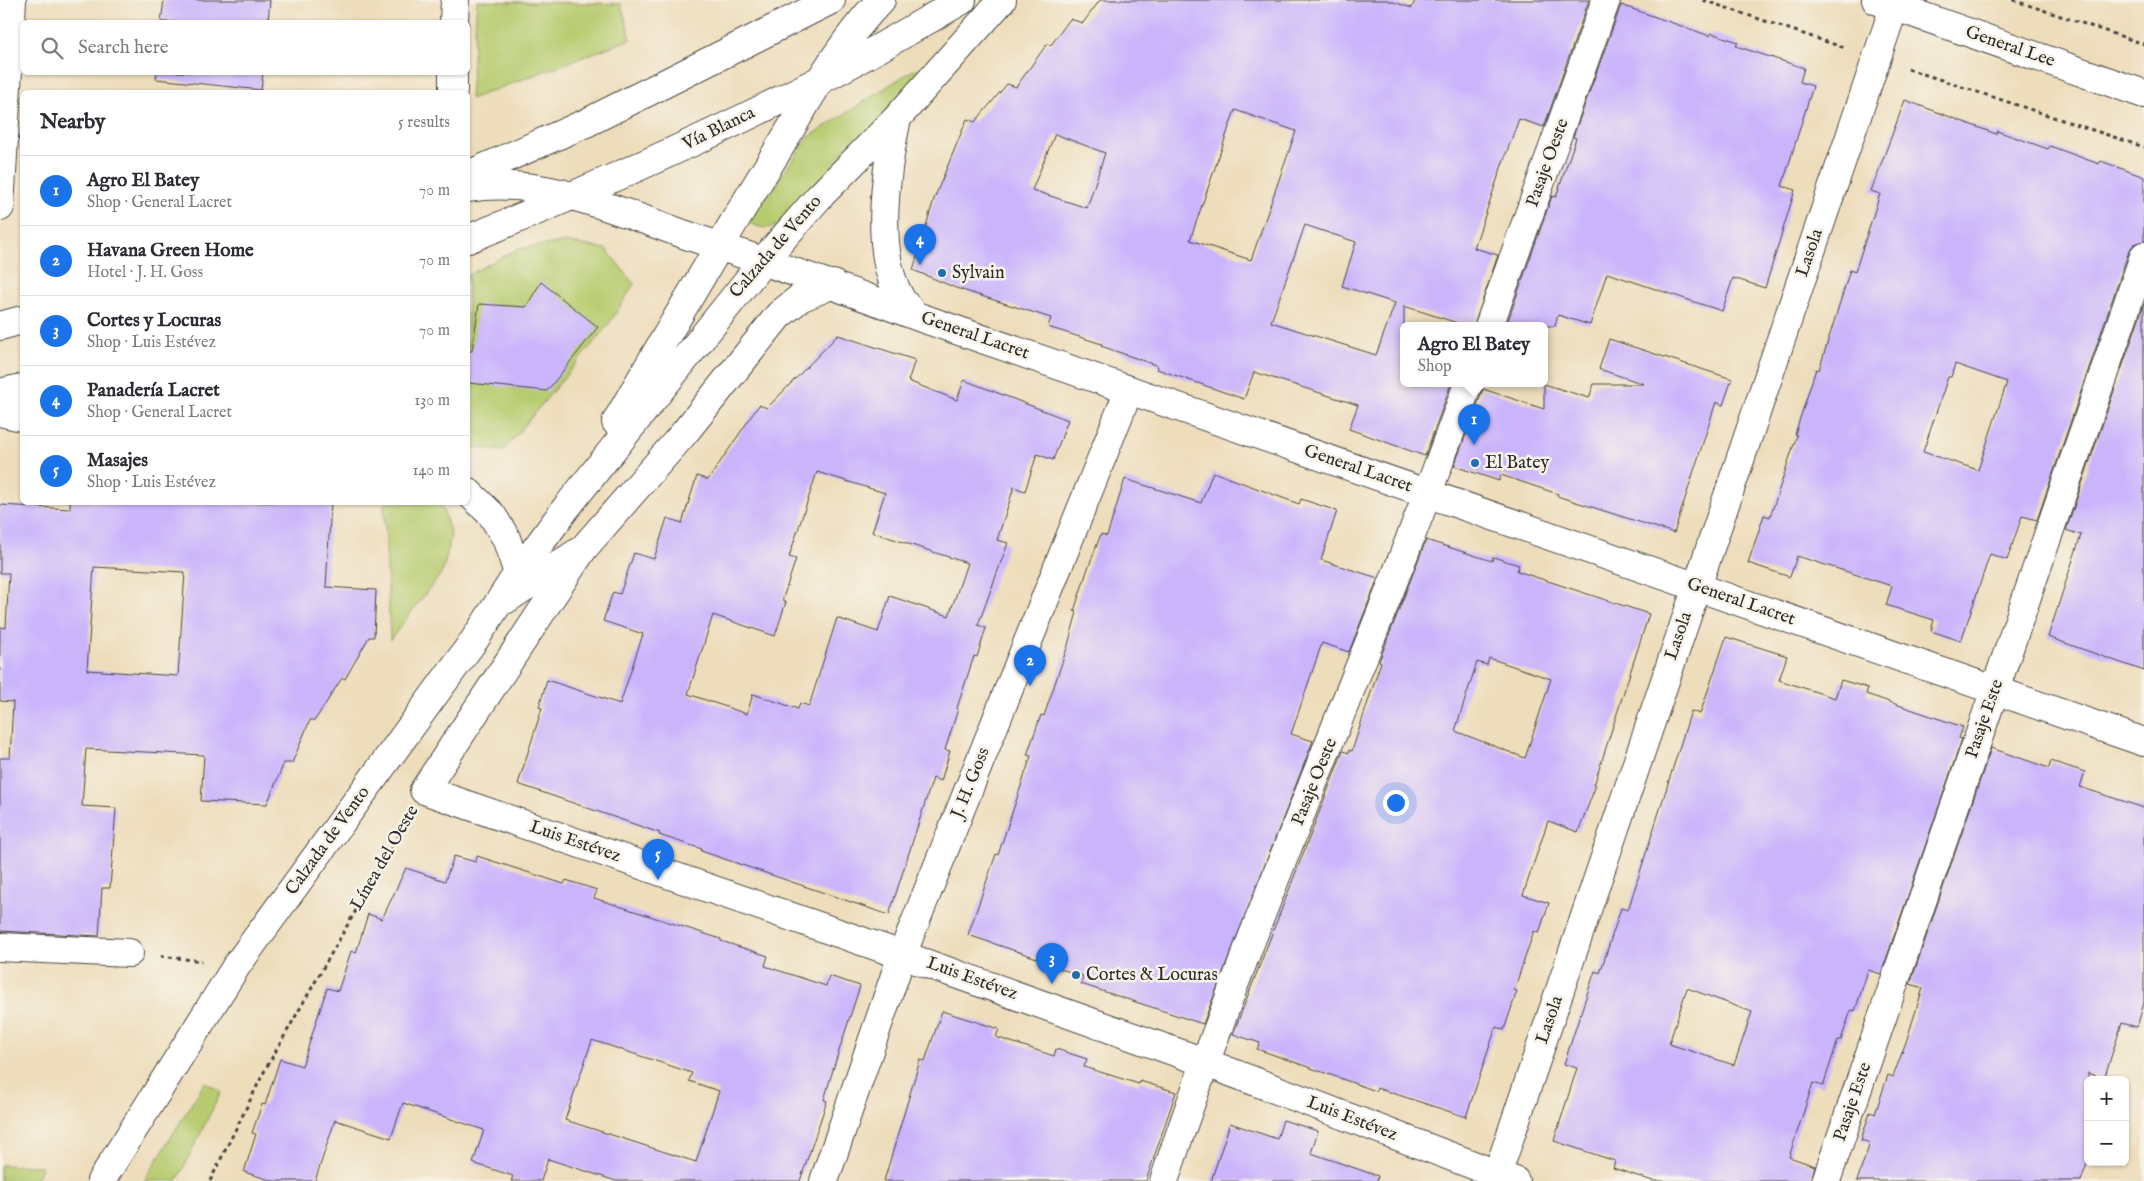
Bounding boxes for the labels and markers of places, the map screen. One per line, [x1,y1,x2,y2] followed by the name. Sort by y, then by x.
[904,224,936,265] pin: 4
[952,262,1005,285] place label: Sylvain
[936,267,948,279] marker: Sylvain
[1458,404,1490,445] pin: 1
[1485,452,1549,475] place label: El Batey
[1469,457,1481,469] marker: El Batey
[1014,645,1046,686] pin: 2
[642,839,674,880] pin: 5
[1036,943,1068,984] pin: 3
[1086,964,1218,987] place label: Cortes & Locuras
[1070,969,1082,981] marker: Cortes & Locuras

